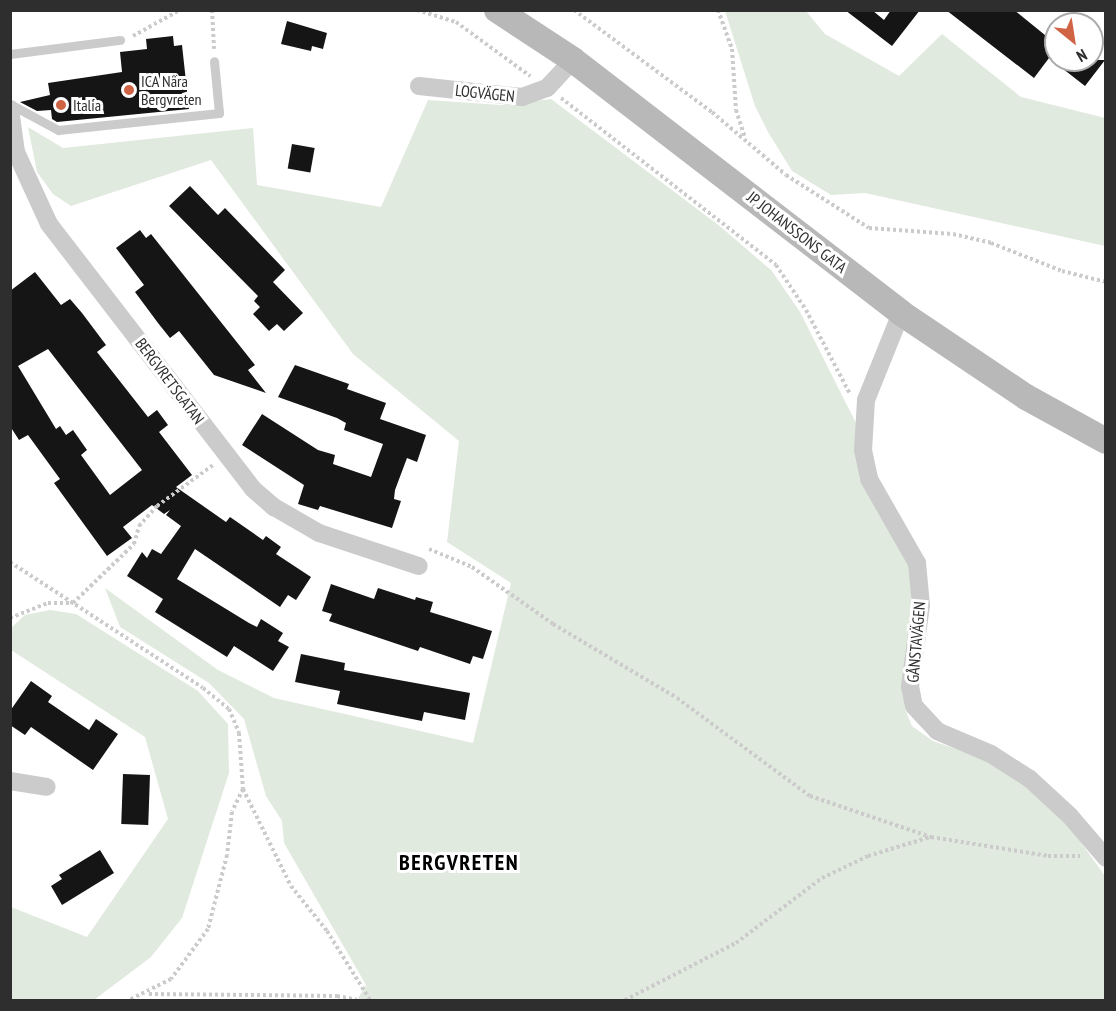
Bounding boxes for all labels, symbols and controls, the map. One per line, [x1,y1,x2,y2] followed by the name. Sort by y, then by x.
[1044,12,1104,72] north arrow
[1073,45,1091,67] text: N
[141,71,202,109] place label: ICA Nära Bergvreten
[454,80,516,106] street label: LOGVÄGEN
[122,83,136,97] marker: ICA Nära Bergvreten
[73,95,101,115] place label: Italia
[54,98,68,112] marker: Italia
[743,187,851,277] street label: JP JOHANSSONS GATA
[132,334,208,428] street label: BERGVRETSGATAN
[903,601,929,683] street label: GÅNSTAVÄGEN
[399,850,519,876] district label: BERGVRETEN

